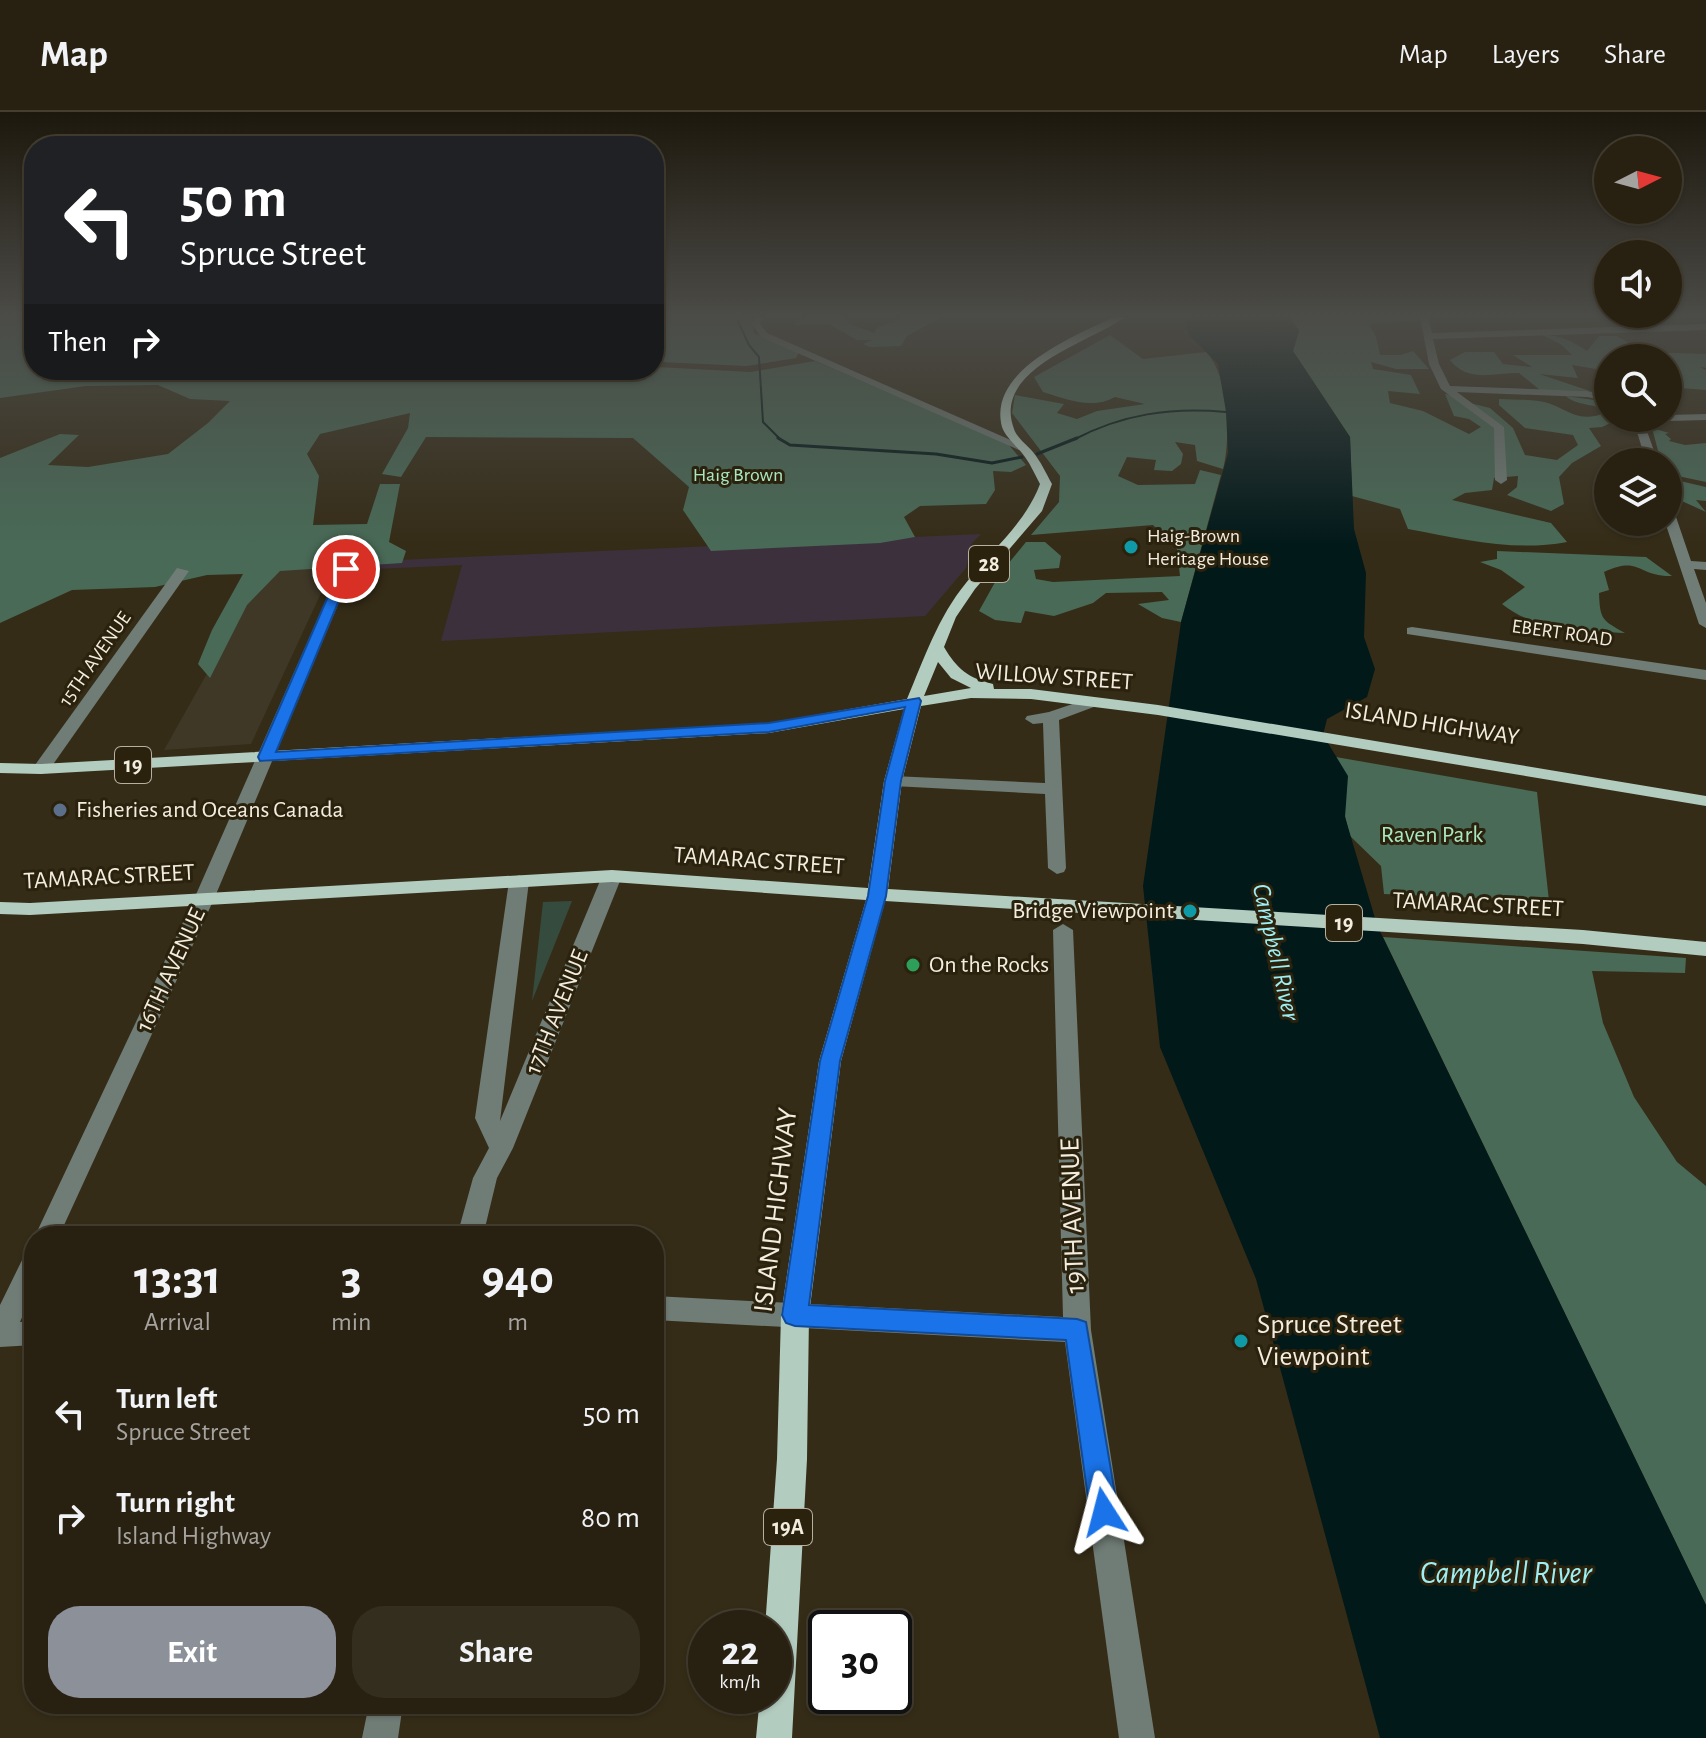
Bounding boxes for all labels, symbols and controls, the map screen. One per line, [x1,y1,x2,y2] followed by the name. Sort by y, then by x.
[40,36,108,74] text: Map
[1399,41,1448,69] text: Map
[1492,41,1560,69] text: Layers
[1604,41,1666,69] text: Share
[1594,136,1682,224] north arrow
[1594,136,1682,536] map controls
[48,168,152,272] icon: left
[180,171,287,227] text: 50 m
[180,236,366,272] text: Spruce Street
[1594,240,1682,328] button: sound
[123,320,167,364] icon: right
[48,327,107,357] text: Then
[1594,344,1682,432] button: search
[1594,448,1682,536] button: layers
[693,465,783,485] park label: Haig Brown
[1147,526,1269,569] place label: Haig-Brown Heritage House
[312,535,380,603] pin
[1122,538,1140,556] marker: Haig-Brown Heritage House
[969,546,1009,582] road number: 28
[324,547,368,591] icon: arrive
[55,608,135,710] street label: 15TH AVENUE
[1510,616,1614,650] street label: EBERT ROAD
[974,660,1134,695] street label: WILLOW STREET
[1343,698,1521,750] street label: ISLAND HIGHWAY
[115,747,151,783] road number: 19
[76,798,344,822] place label: Fisheries and Oceans Canada
[51,801,69,819] marker: Fisheries and Oceans Canada
[1381,823,1483,847] park label: Raven Park
[673,843,846,879] street label: TAMARAC STREET
[23,861,195,893] street label: TAMARAC STREET
[1248,881,1305,1025] water label: Campbell River
[1392,889,1564,921] street label: TAMARAC STREET
[1012,899,1174,923] place label: Bridge Viewpoint
[1181,902,1199,920] marker: Bridge Viewpoint
[132,904,210,1035] street label: 16TH AVENUE
[1326,905,1362,941] road number: 19
[521,946,593,1078] street label: 17TH AVENUE
[929,953,1049,977] place label: On the Rocks
[904,956,922,974] marker: On the Rocks
[750,1106,802,1314] street label: ISLAND HIGHWAY
[1056,1138,1090,1294] street label: 19TH AVENUE
[134,1255,221,1303] text: 13:31
[341,1255,362,1303] text: 3
[482,1255,554,1303] text: 940
[144,1309,211,1335] text: Arrival
[331,1309,372,1335] text: min
[507,1309,528,1335] text: m
[1257,1311,1402,1371] place label: Spruce Street Viewpoint
[1232,1332,1250,1350] marker: Spruce Street Viewpoint
[116,1384,217,1414] text: Turn left
[48,1392,92,1436] icon: left
[583,1399,640,1429] text: 50 m
[116,1419,250,1445] text: Spruce Street
[1062,1470,1146,1554] position arrow
[116,1488,235,1518] text: Turn right
[48,1496,92,1540] icon: right
[581,1503,640,1533] text: 80 m
[764,1509,812,1545] road number: 19A
[116,1523,271,1549] text: Island Highway
[1420,1557,1594,1590] water label: Campbell River
[48,1606,336,1698] button: Exit
[352,1606,640,1698] button: Share
[808,1610,912,1714] speed limit sign: 30
[721,1632,759,1672] text: 22
[719,1672,761,1692] text: km/h

